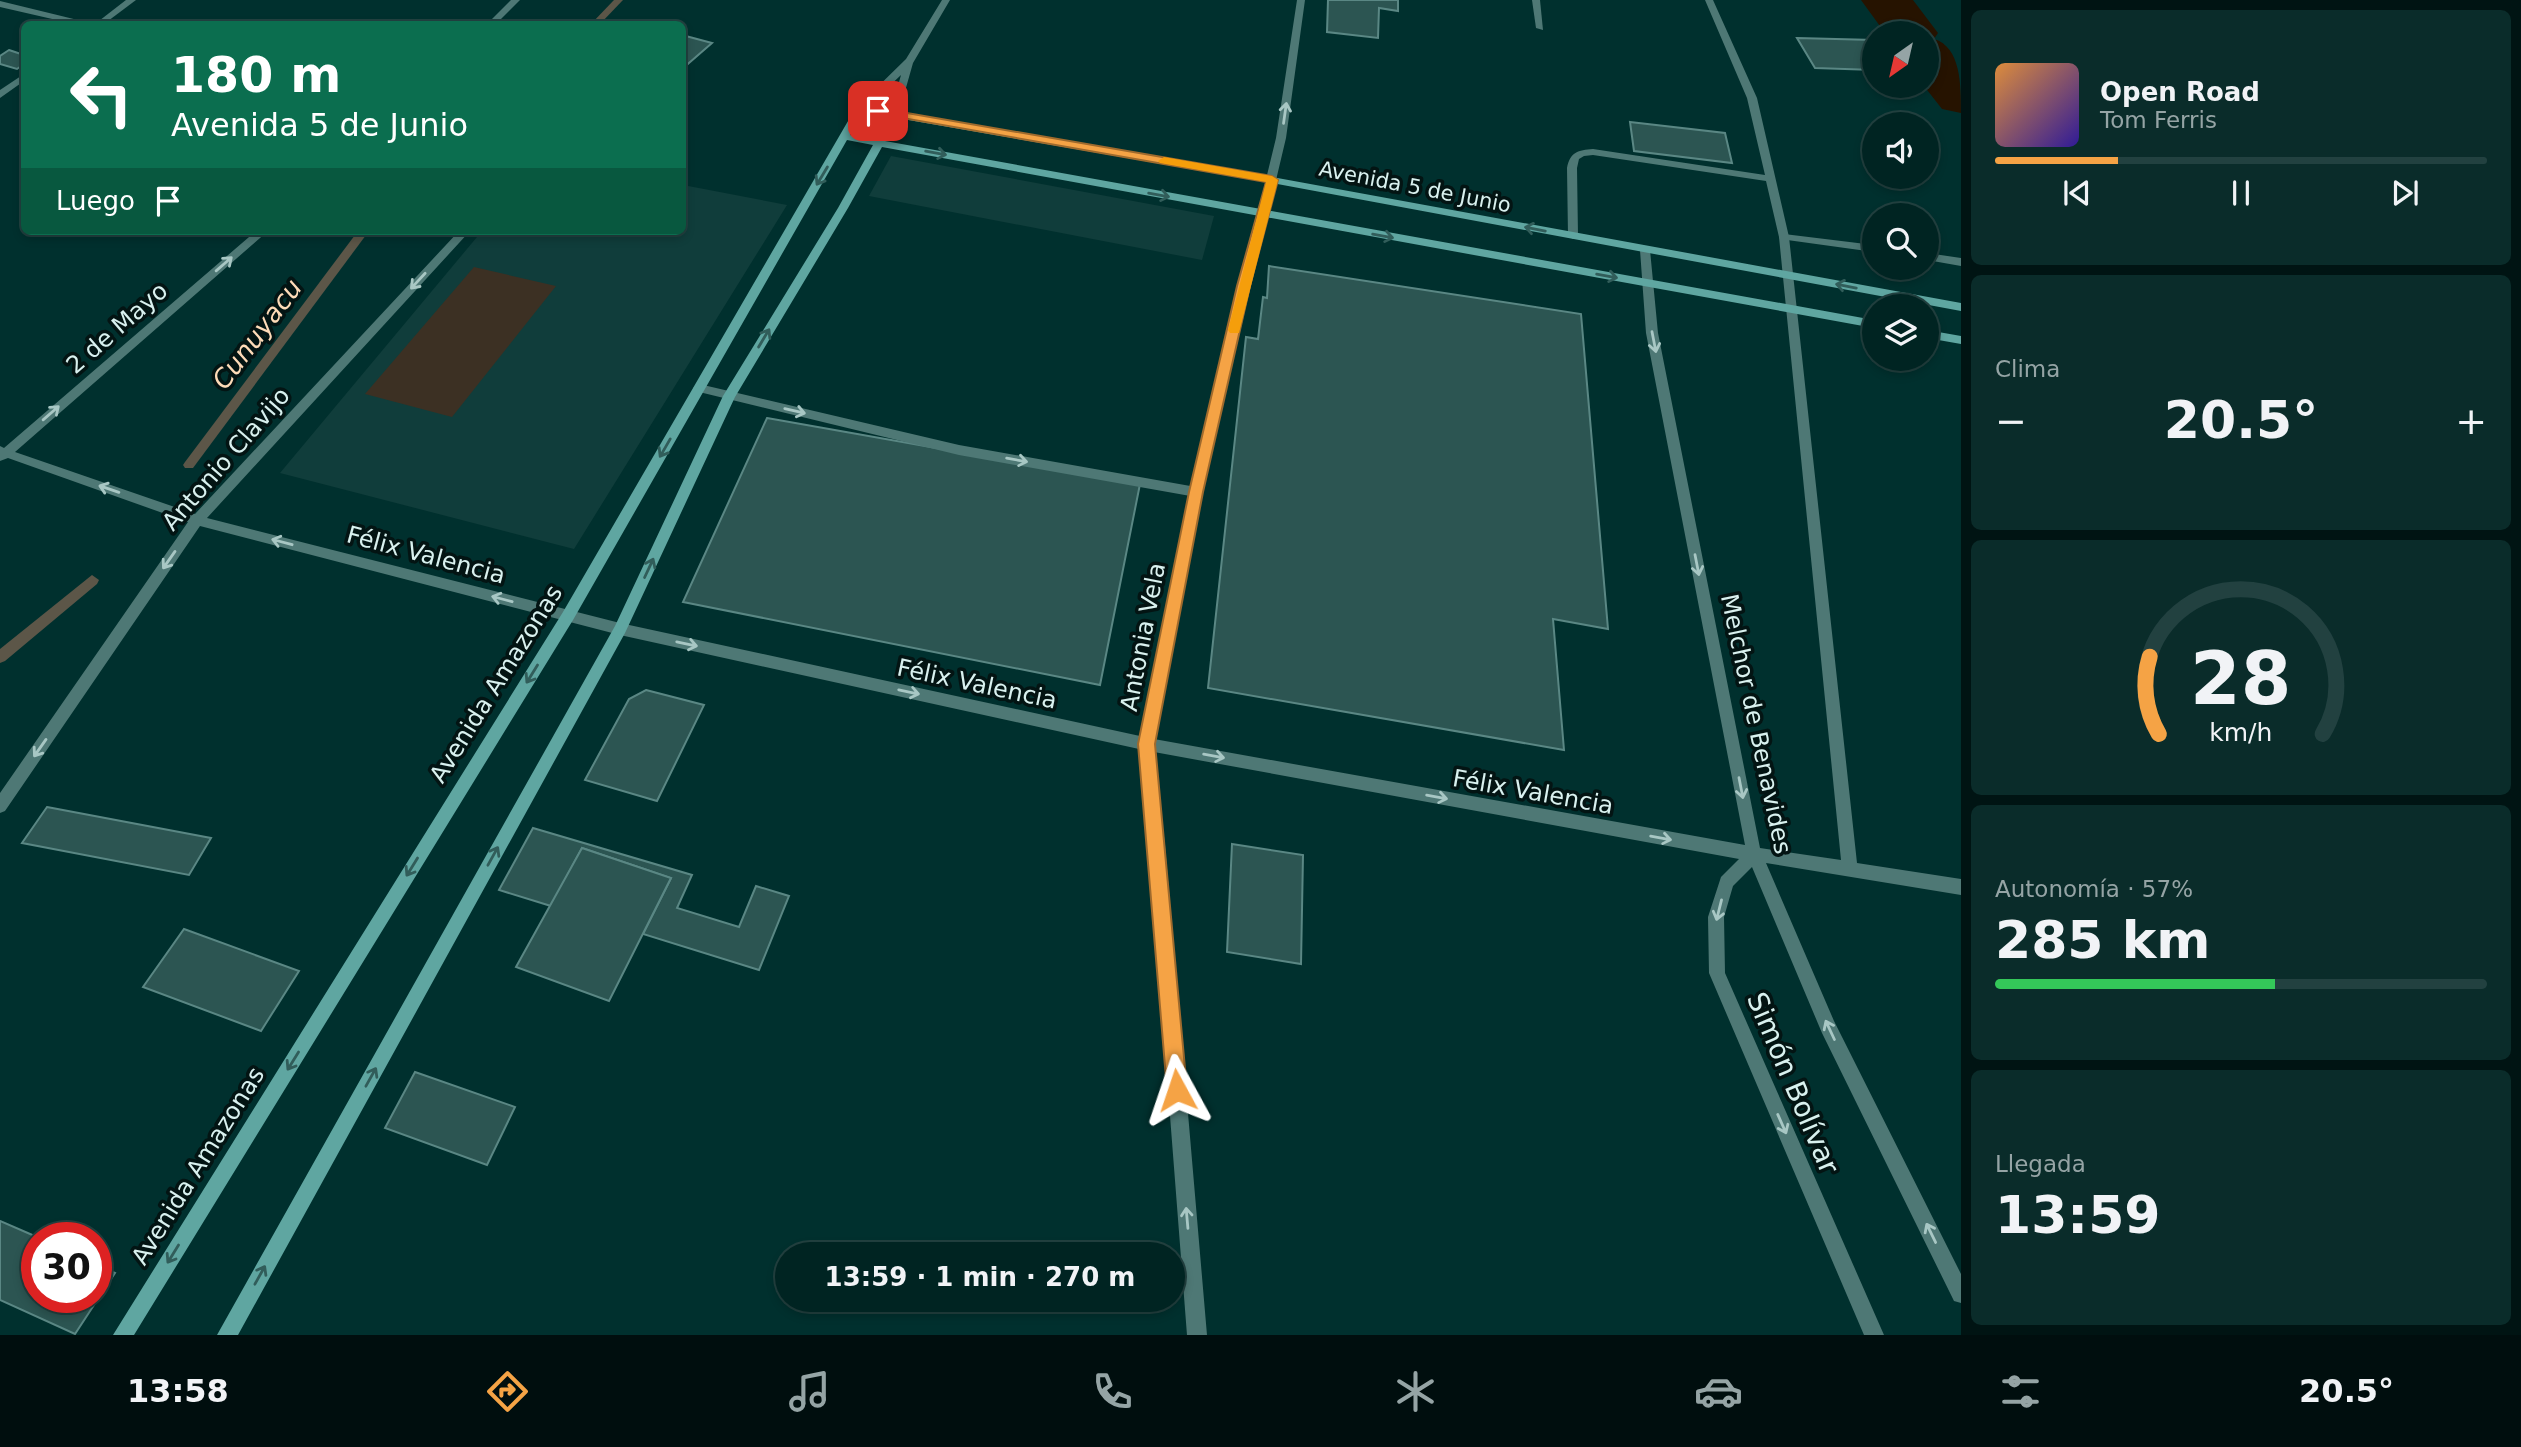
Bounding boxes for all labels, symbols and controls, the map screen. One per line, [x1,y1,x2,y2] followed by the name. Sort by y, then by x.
[1862,21,1939,98] north arrow
[1862,21,1939,371] map controls
[171,47,341,104] text: 180 m
[56,49,147,140] icon: left
[2100,77,2260,107] text: Open Road
[848,81,908,141] pin
[859,92,897,130] icon: arrive
[1278,102,1291,125] one-way arrow
[171,106,468,144] text: Avenida 5 de Junio
[2100,107,2217,133] text: Tom Ferris
[1862,112,1939,189] button: sound
[924,147,947,161] one-way arrow
[1317,157,1513,217] street label: Avenida 5 de Junio
[814,166,828,186] one-way arrow
[2058,174,2096,212] icon: previous
[2222,174,2260,212] icon: pause
[2386,174,2424,212] icon: next
[149,182,187,220] icon: arrive
[56,186,135,216] text: Luego
[1148,188,1170,202] one-way arrow
[1862,203,1939,280] button: search
[1524,221,1547,235] one-way arrow
[1371,229,1394,243] one-way arrow
[215,256,233,272] one-way arrow
[1595,270,1618,284] one-way arrow
[410,272,426,290] one-way arrow
[206,273,308,395] water label: Cunuyacu
[61,276,173,380] street label: 2 de Mayo
[1835,278,1858,292] one-way arrow
[1862,294,1939,371] button: layers
[758,328,772,348] one-way arrow
[1647,330,1661,353] one-way arrow
[1995,356,2060,382] text: Clima
[156,382,296,536] street label: Antonio Clavijo
[2164,390,2318,450] text: 20.5°
[1995,399,2027,443] text: −
[2455,399,2487,443] text: +
[42,405,60,421] one-way arrow
[783,405,806,419] one-way arrow
[658,437,672,457] one-way arrow
[1005,454,1028,467] one-way arrow
[99,482,121,494] one-way arrow
[344,520,508,590] street label: Félix Valencia
[271,535,294,548] one-way arrow
[162,550,176,569] one-way arrow
[1691,553,1705,576] one-way arrow
[643,557,656,579] one-way arrow
[1115,560,1171,714] street label: Antonia Vela
[424,580,568,788] street label: Avenida Amazonas
[491,592,514,605] one-way arrow
[1715,592,1797,856] street label: Melchor de Benavides
[2190,636,2292,721] text: 28
[675,638,698,651] one-way arrow
[894,653,1060,715] street label: Félix Valencia
[525,664,540,683] one-way arrow
[897,686,920,700] one-way arrow
[2209,717,2273,746] text: km/h
[33,737,47,757] one-way arrow
[1202,750,1224,763] one-way arrow
[1450,764,1616,820] street label: Félix Valencia
[1735,776,1749,799] one-way arrow
[1425,791,1448,804] one-way arrow
[1649,832,1672,846] one-way arrow
[486,847,500,867] one-way arrow
[405,857,419,877] one-way arrow
[1995,876,2193,902] text: Autonomía · 57%
[1712,898,1725,921] one-way arrow
[1995,910,2210,970] text: 285 km
[1740,987,1846,1179] street label: Simón Bolívar
[1822,1019,1835,1040] one-way arrow
[285,1050,299,1070] one-way arrow
[1140,1053,1214,1127] position arrow
[126,1062,270,1270] street label: Avenida Amazonas
[364,1067,378,1087] one-way arrow
[1776,1113,1789,1134] one-way arrow
[1995,1151,2086,1177] text: Llegada
[1995,1185,2161,1245] text: 13:59
[1180,1207,1193,1230] one-way arrow
[21,1222,112,1313] speed limit sign: 30
[1923,1223,1937,1244] one-way arrow
[165,1244,179,1264] one-way arrow
[825,1262,1135,1292] text: 13:59 · 1 min · 270 m
[253,1266,267,1286] one-way arrow
[483,1367,532,1416] icon: directions
[785,1367,834,1416] icon: music
[1088,1367,1137,1416] icon: phone
[1391,1367,1440,1416] icon: climate
[1694,1367,1743,1416] icon: car
[1996,1367,2045,1416] icon: filters
[127,1372,229,1410] text: 13:58
[2299,1372,2394,1410] text: 20.5°

